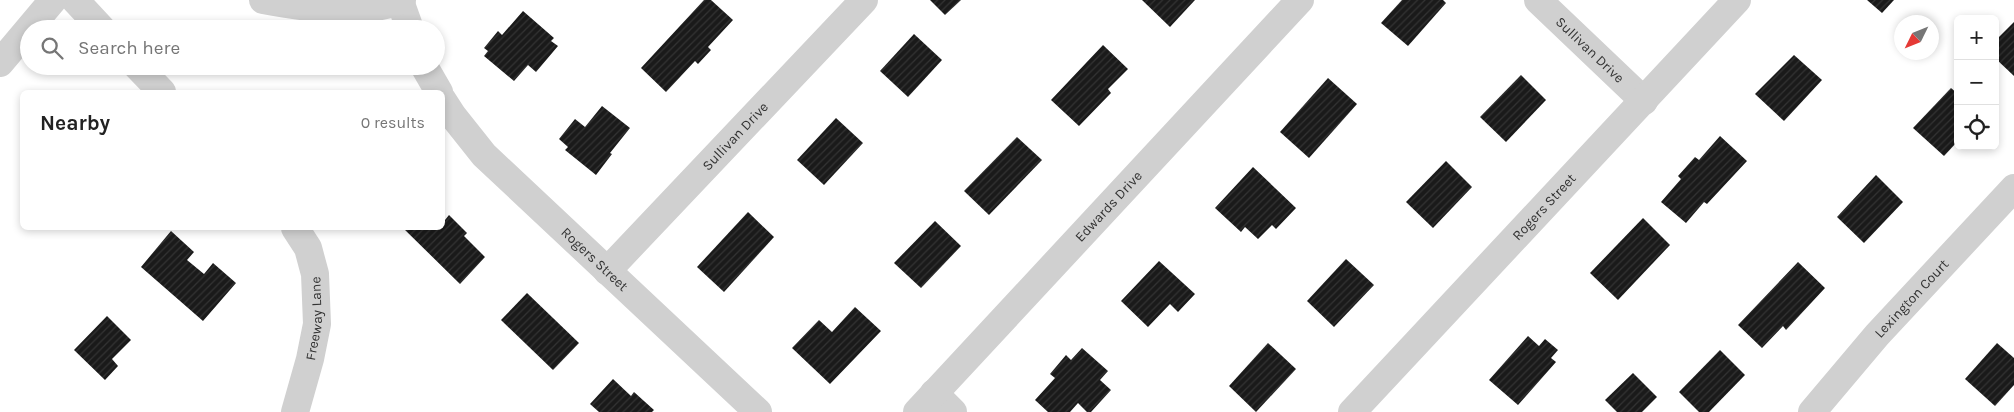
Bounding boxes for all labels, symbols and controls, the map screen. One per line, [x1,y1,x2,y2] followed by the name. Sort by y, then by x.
[1552,13,1628,86] street label: Sullivan Drive
[1894,15,1939,60] north arrow
[1954,15,1999,150] map controls
[1954,15,1999,60] button: +
[20,20,445,75] search box
[38,34,66,62] icon: search
[78,37,180,59] text: Search here
[1954,60,1999,105] button: −
[698,98,772,174] street label: Sullivan Drive
[1954,105,1999,150] button: locate
[40,111,110,135] text: Nearby
[361,113,425,132] text: 0 results
[1071,167,1145,245] street label: Edwards Drive
[1508,170,1579,244] street label: Rogers Street
[558,223,632,294] street label: Rogers Street
[1871,255,1952,341] street label: Lexington Court
[301,276,325,362] street label: Freeway Lane

